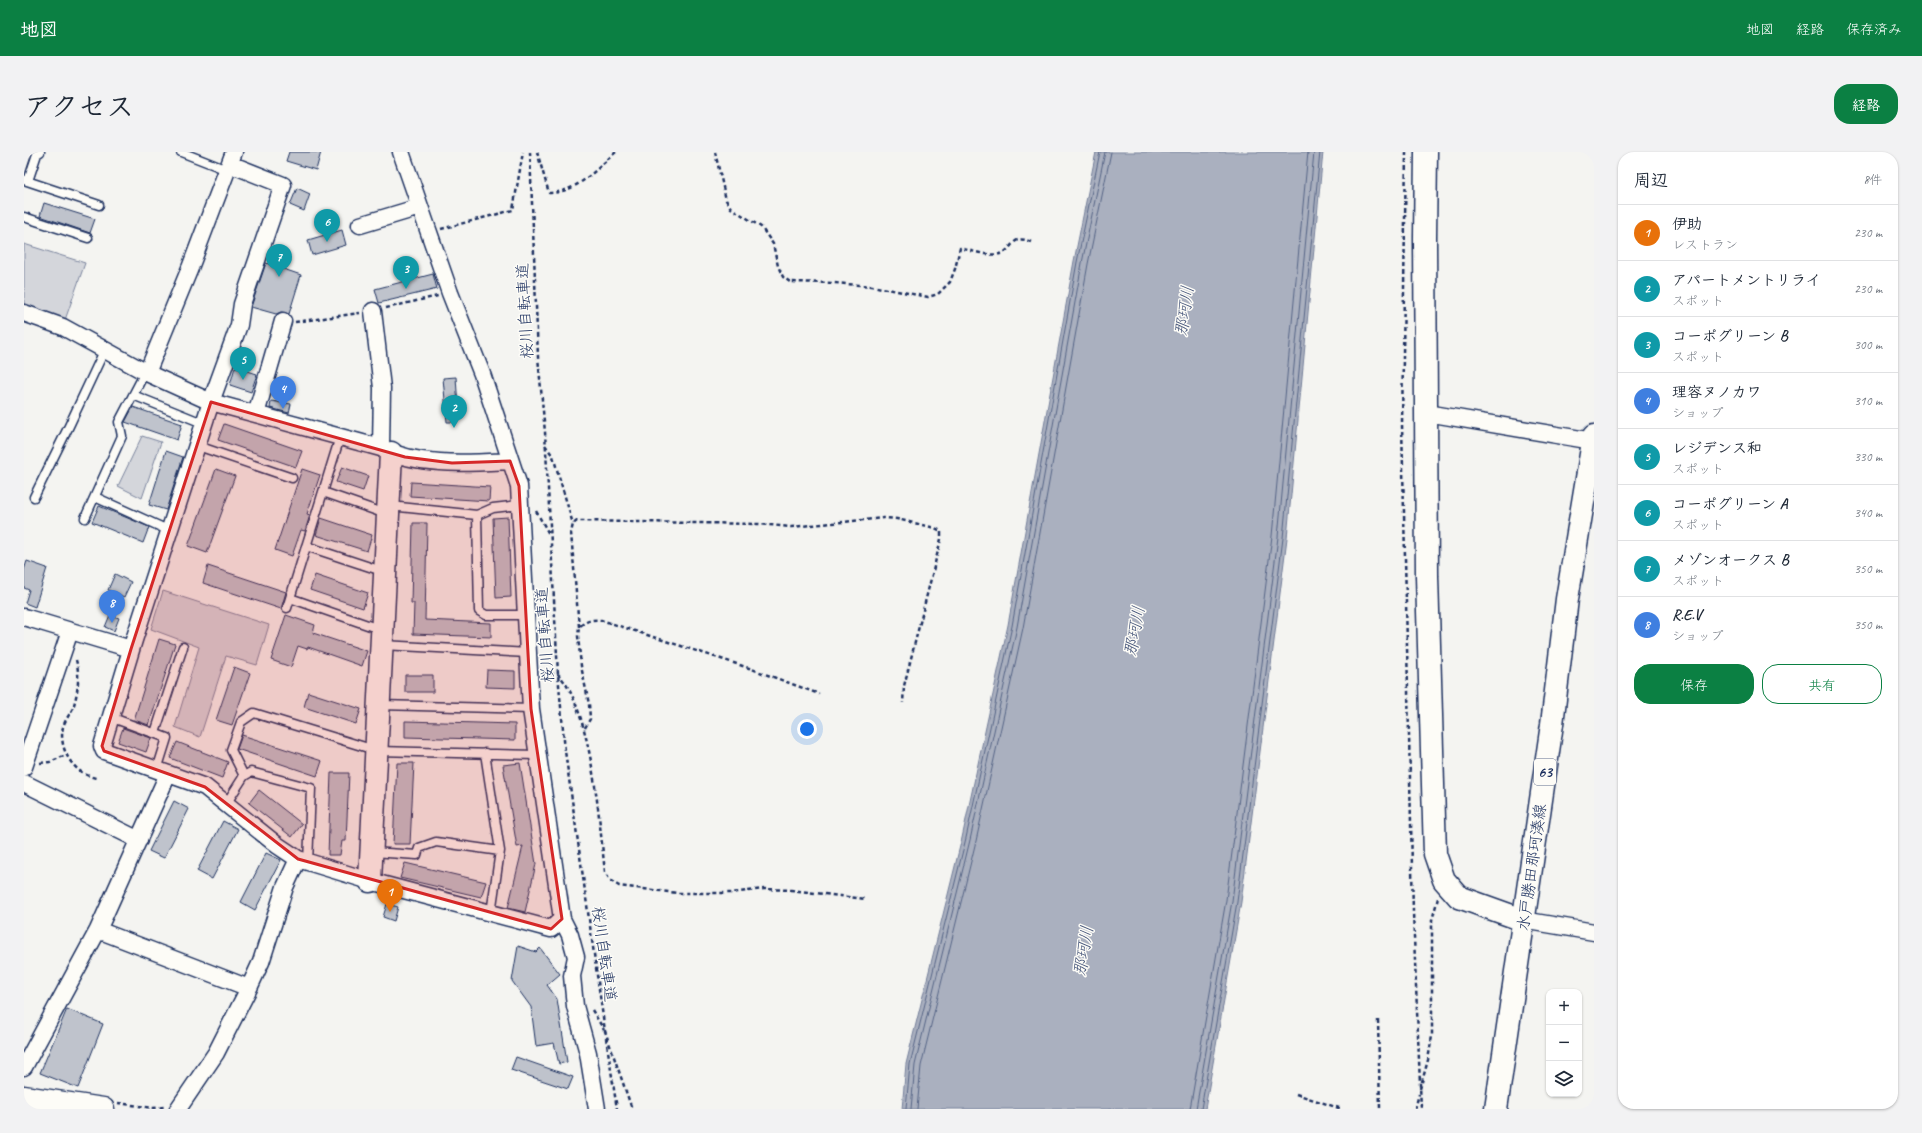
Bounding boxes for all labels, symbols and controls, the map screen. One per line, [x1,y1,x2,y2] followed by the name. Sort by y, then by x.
[20,18,58,42] text: 地図
[1746,21,1774,38] text: 地図
[1796,21,1824,38] text: 経路
[1846,21,1902,38] text: 保存済み
[1834,84,1898,124] button: 経路
[24,89,134,124] text: アクセス
[1634,170,1668,191] text: 周辺
[1863,172,1882,188] text: 8件
[314,209,340,242] pin: 6
[1672,215,1702,234] text: 伊助
[1644,225,1650,241] text: 1
[1854,225,1882,241] text: 230 m
[1672,237,1738,253] text: レストラン
[266,244,292,277] pin: 7
[393,256,419,289] pin: 3
[512,262,537,359] street label: 桜川自転車道
[1672,271,1821,290] text: アパートメントリライ
[1644,281,1650,297] text: 2
[1854,281,1882,297] text: 230 m
[1171,284,1198,338] water label: 那珂川
[1672,293,1724,309] text: スポット
[1672,327,1788,346] text: コーポグリーン B
[1644,337,1650,353] text: 3
[1854,337,1882,353] text: 300 m
[230,347,256,380] pin: 5
[1672,349,1724,365] text: スポット
[270,376,296,409] pin: 4
[1672,383,1761,402] text: 理容ヌノカワ
[1644,393,1650,409] text: 4
[1854,393,1882,409] text: 310 m
[441,395,467,428] pin: 2
[1672,405,1723,421] text: ショップ
[1672,439,1762,458] text: レジデンス和
[1644,449,1650,465] text: 5
[1854,449,1882,465] text: 330 m
[1672,461,1724,477] text: スポット
[1672,495,1787,514] text: コーポグリーン A
[1644,505,1650,521] text: 6
[1854,505,1882,521] text: 340 m
[1672,517,1724,533] text: スポット
[1672,551,1788,570] text: メゾンオークス B
[1644,561,1650,577] text: 7
[1854,561,1882,577] text: 350 m
[1672,573,1724,589] text: スポット
[532,586,558,684] street label: 桜川自転車道
[99,590,125,623] pin: 8
[1120,604,1149,658] water label: 那珂川
[1672,606,1701,625] text: R.E.V
[1644,617,1650,633] text: 8
[1854,617,1882,633] text: 350 m
[1672,628,1723,644] text: ショップ
[1634,664,1754,704] button: 保存
[1762,664,1882,704] button: 共有
[797,719,817,739] your location
[1534,759,1556,785] road number: 63
[1513,802,1551,932] street label: 水戸勝田那珂湊線
[377,879,403,912] pin: 1
[587,905,621,1003] street label: 桜川自転車道
[1069,924,1098,978] water label: 那珂川
[1546,989,1582,1097] map controls
[1546,989,1582,1025] button: +
[1546,1025,1582,1061] button: −
[1546,1061,1582,1097] button: layers

